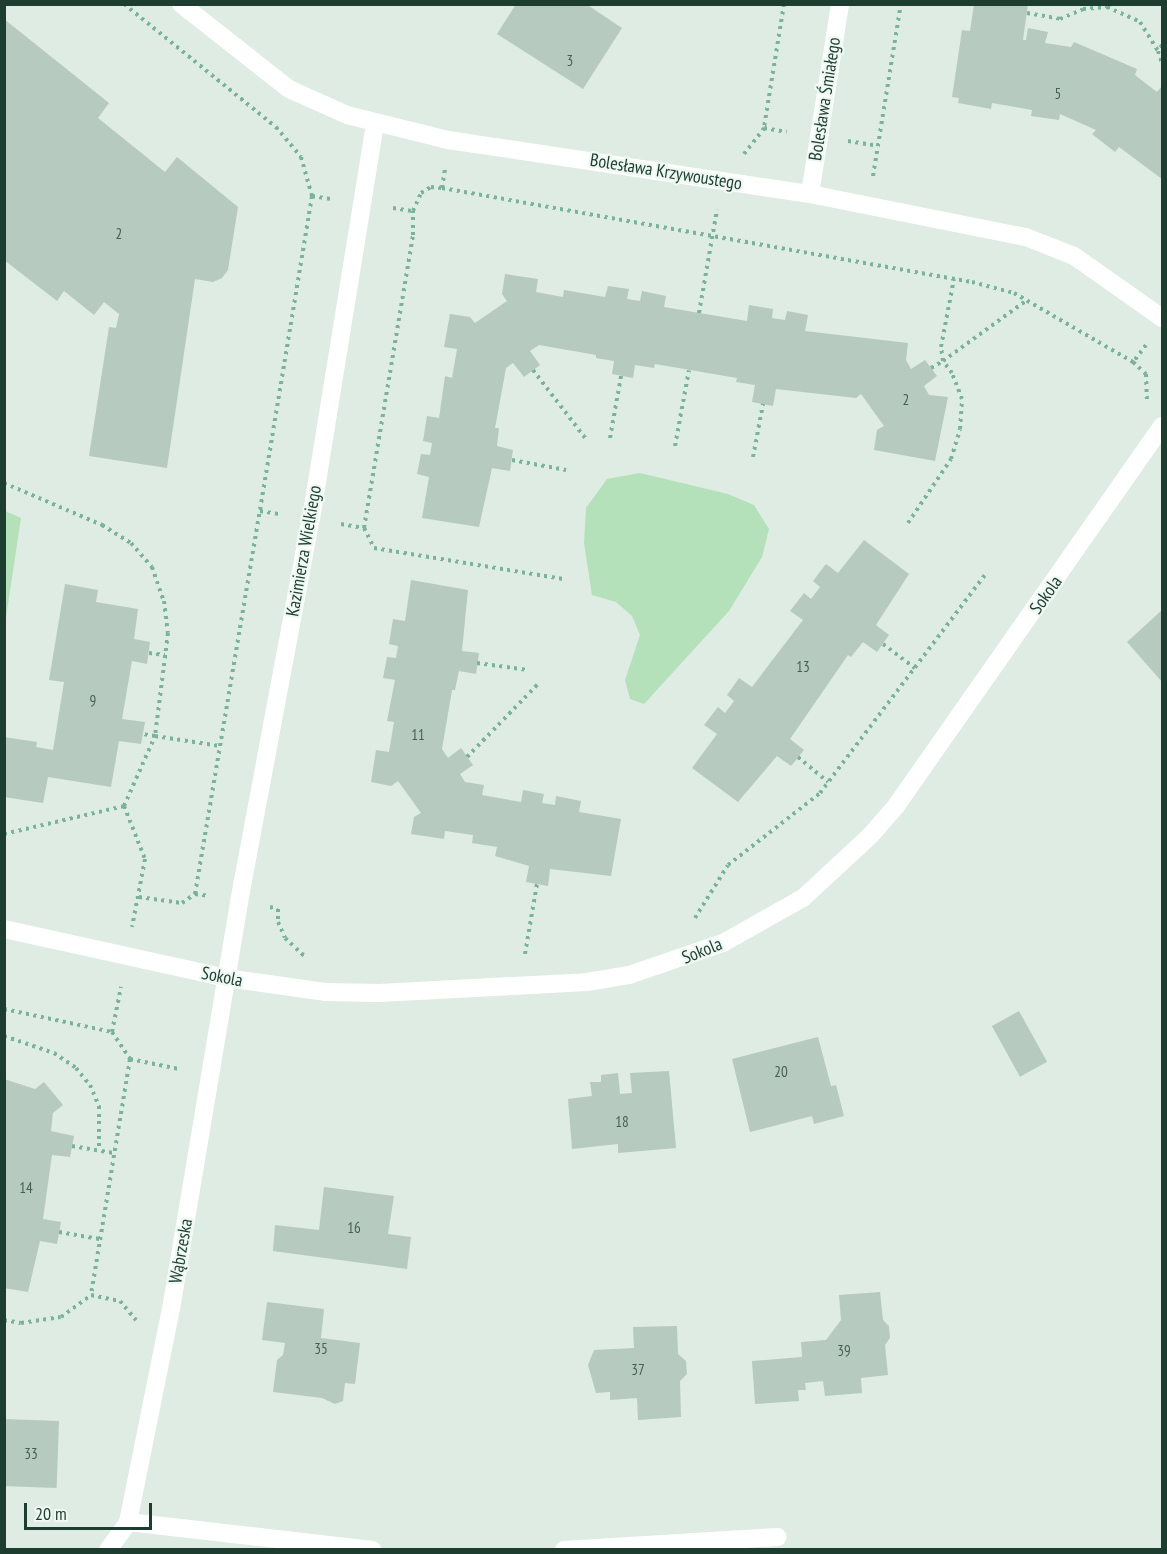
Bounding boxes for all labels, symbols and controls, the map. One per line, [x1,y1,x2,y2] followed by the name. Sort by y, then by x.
[805,36,845,162] street label: Bolesława Śmiałego
[567,52,573,70] house number: 3
[1055,85,1061,103] house number: 5
[588,149,744,195] street label: Bolesława Krzywoustego
[116,225,122,243] house number: 2
[903,391,909,409] house number: 2
[282,484,326,618] street label: Kazimierza Wielkiego
[1025,572,1067,618] street label: Sokola
[796,658,810,676] house number: 13
[90,692,96,710] house number: 9
[411,726,425,744] house number: 11
[679,933,725,969] street label: Sokola
[200,962,244,992] street label: Sokola
[774,1063,788,1081] house number: 20
[615,1113,629,1131] house number: 18
[19,1179,33,1197] house number: 14
[165,1217,197,1285] street label: Wąbrzeska
[347,1219,361,1237] house number: 16
[314,1340,328,1358] house number: 35
[837,1342,851,1360] house number: 39
[631,1361,645,1379] house number: 37
[24,1445,38,1463] house number: 33
[27,1491,154,1529] scale bar
[35,1502,67,1525] text: 20 m

